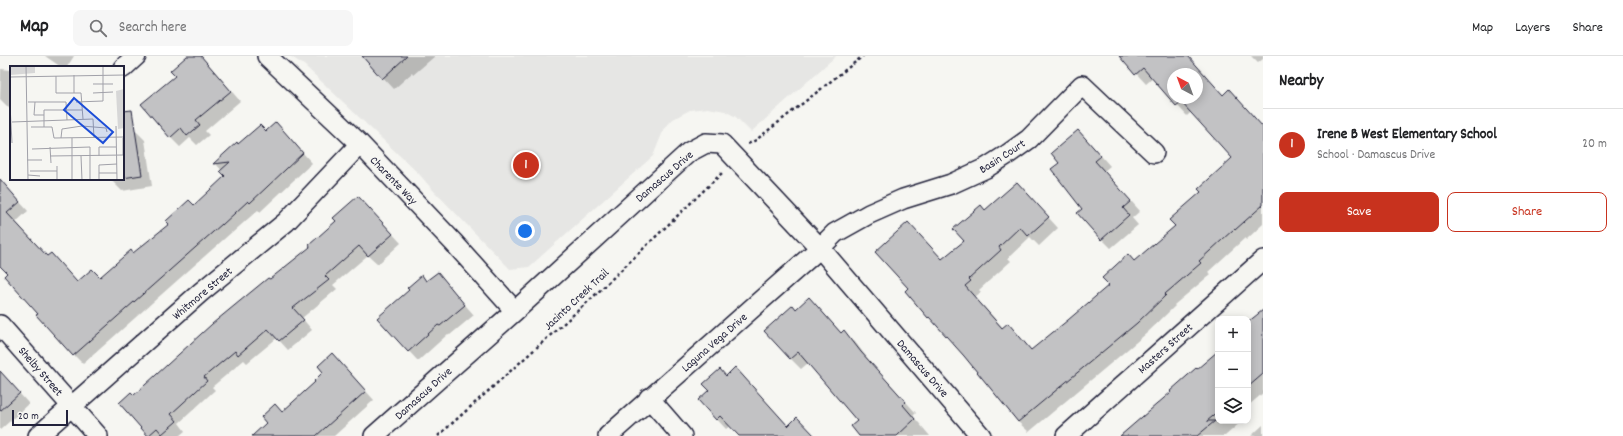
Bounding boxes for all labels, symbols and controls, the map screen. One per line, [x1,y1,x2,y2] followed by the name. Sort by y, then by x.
[73,10,353,46] search box
[20,14,49,41] text: Map
[87,17,109,39] icon: search
[119,17,187,39] text: Search here
[1472,18,1493,38] text: Map
[1515,18,1550,38] text: Layers
[1572,18,1603,38] text: Share
[10,66,124,180] inset map
[1167,68,1203,104] north arrow
[1279,70,1323,94] text: Nearby
[1317,124,1497,146] text: Irene B West Elementary School
[1291,135,1293,154] text: 1
[1582,135,1607,154] text: 20 m
[976,136,1030,179] street label: Basin Court
[1317,146,1435,165] text: School · Damascus Drive
[632,147,698,207] street label: Damascus Drive
[513,150,539,180] pin: 1
[365,153,421,210] street label: Charente Way
[1279,192,1439,232] button: Save
[1447,192,1607,232] button: Share
[515,221,535,241] your location
[169,263,237,325] street label: Whitmore Street
[541,265,613,335] street label: Jacinto Creek Trail
[678,310,752,377] street label: Laguna Vega Drive
[1215,316,1251,424] map controls
[1215,316,1251,352] button: +
[1135,319,1198,378] street label: Masters Street
[892,336,952,402] street label: Damascus Drive
[13,343,67,401] street label: Shelby Street
[1215,352,1251,388] button: −
[392,364,456,424] street label: Damascus Drive
[1215,388,1251,424] button: layers
[12,408,68,427] scale bar
[18,409,39,425] text: 20 m

